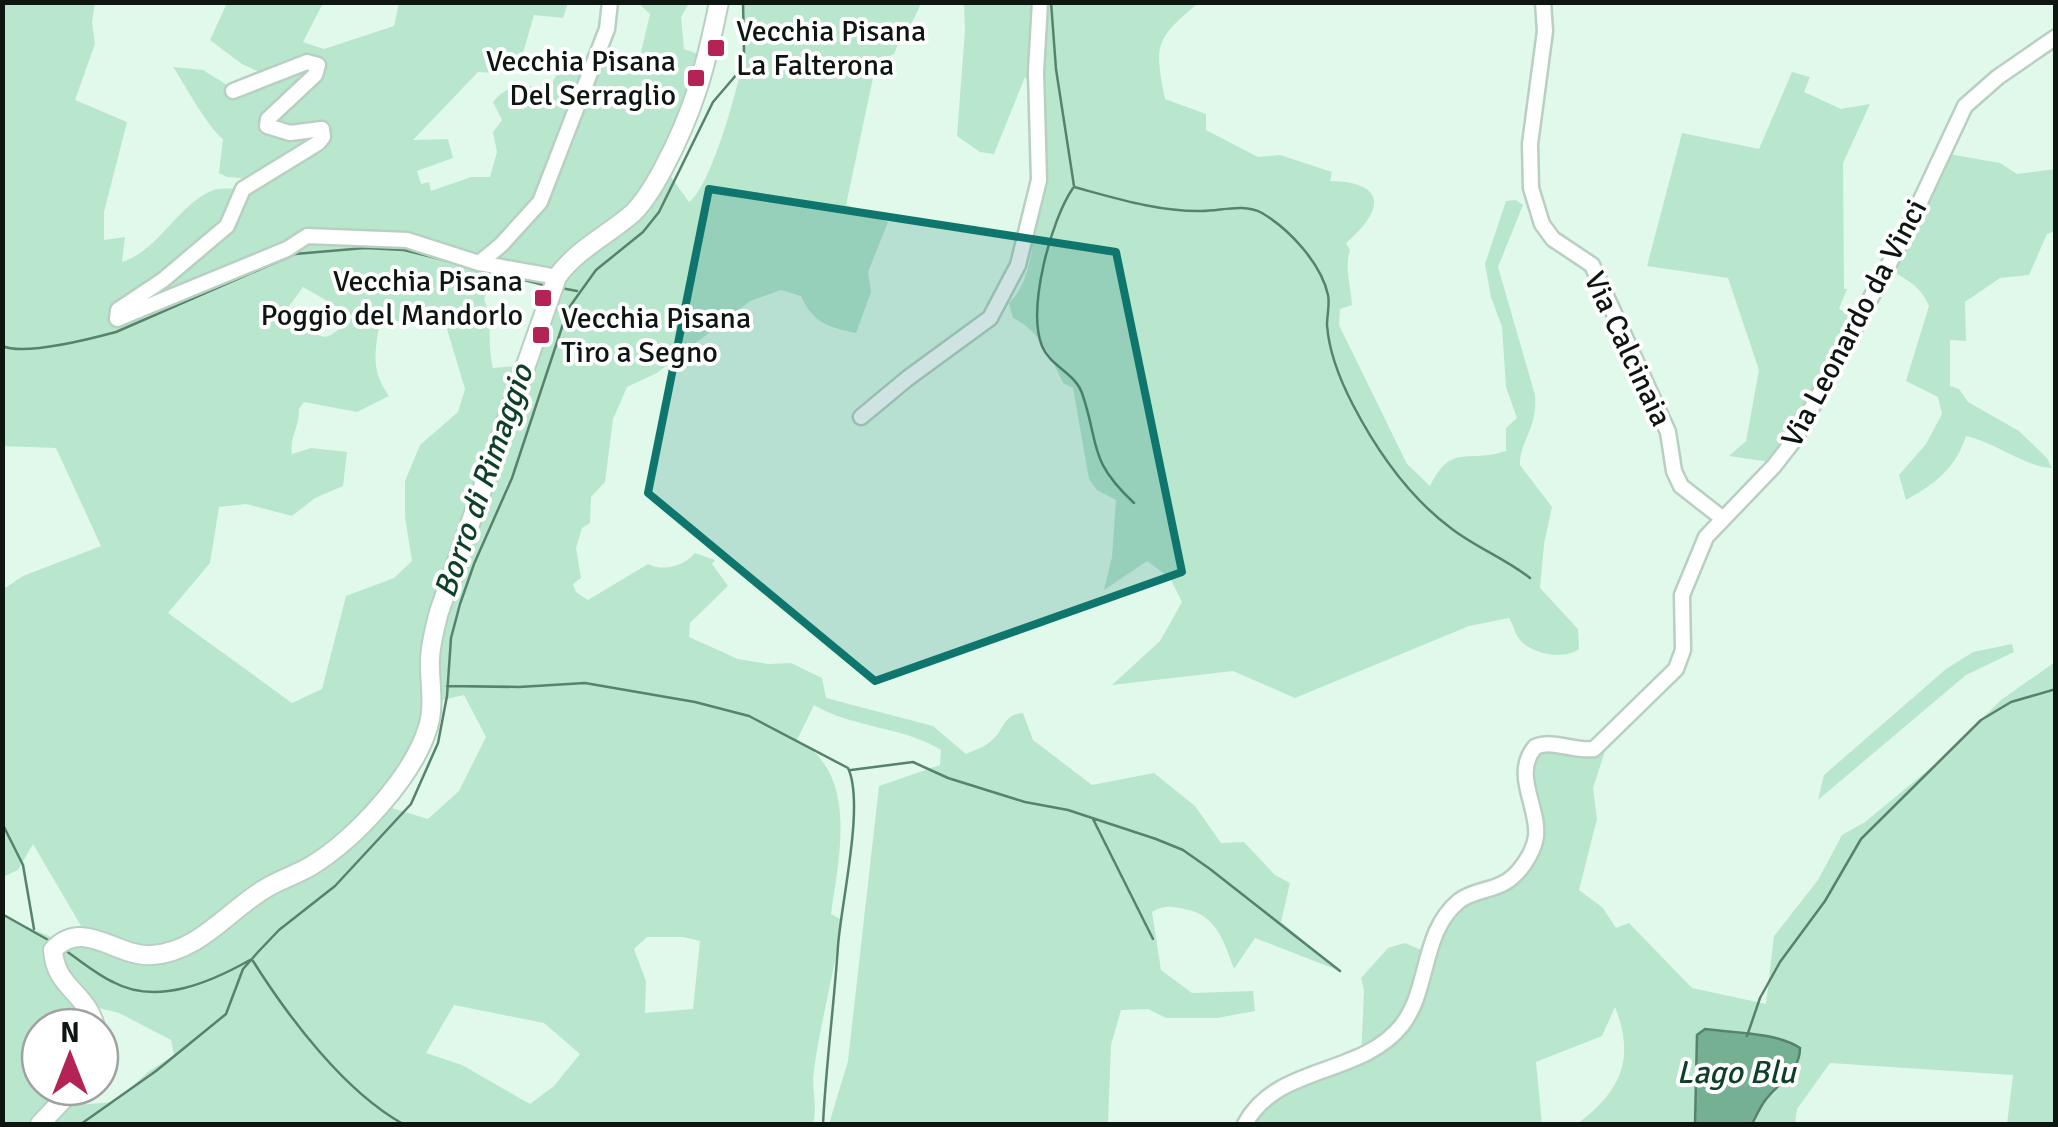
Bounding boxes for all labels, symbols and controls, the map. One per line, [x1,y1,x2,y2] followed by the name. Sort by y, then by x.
[736,13,926,84] place label: Vecchia Pisana La Falterona
[705,37,727,59] marker: Vecchia Pisana La Falterona
[486,43,676,114] place label: Vecchia Pisana Del Serraglio
[685,67,707,89] marker: Vecchia Pisana Del Serraglio
[1774,193,1935,453] street label: Via Leonardo da Vinci
[261,263,523,334] place label: Vecchia Pisana Poggio del Mandorlo
[1576,266,1679,432] street label: Via Calcinaia
[532,287,554,309] marker: Vecchia Pisana Poggio del Mandorlo
[561,300,751,371] place label: Vecchia Pisana Tiro a Segno
[530,324,552,346] marker: Vecchia Pisana Tiro a Segno
[425,358,542,603] water label: Borro di Rimaggio
[20,1007,120,1107] north arrow
[60,1016,80,1050] text: N
[1677,1053,1797,1092] water label: Lago Blu

